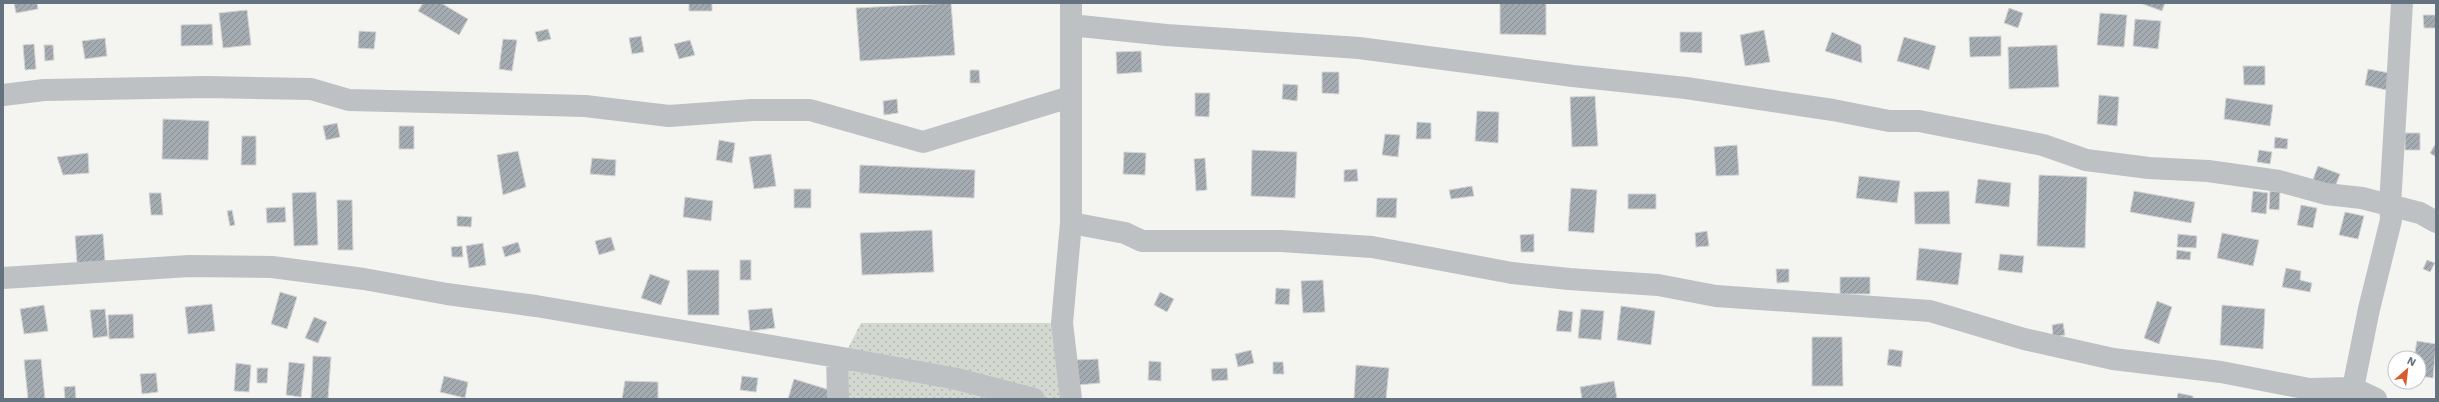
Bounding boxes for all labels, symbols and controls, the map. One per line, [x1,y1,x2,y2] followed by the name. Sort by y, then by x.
[2387,350,2427,390] north arrow
[2405,354,2418,369] text: N

